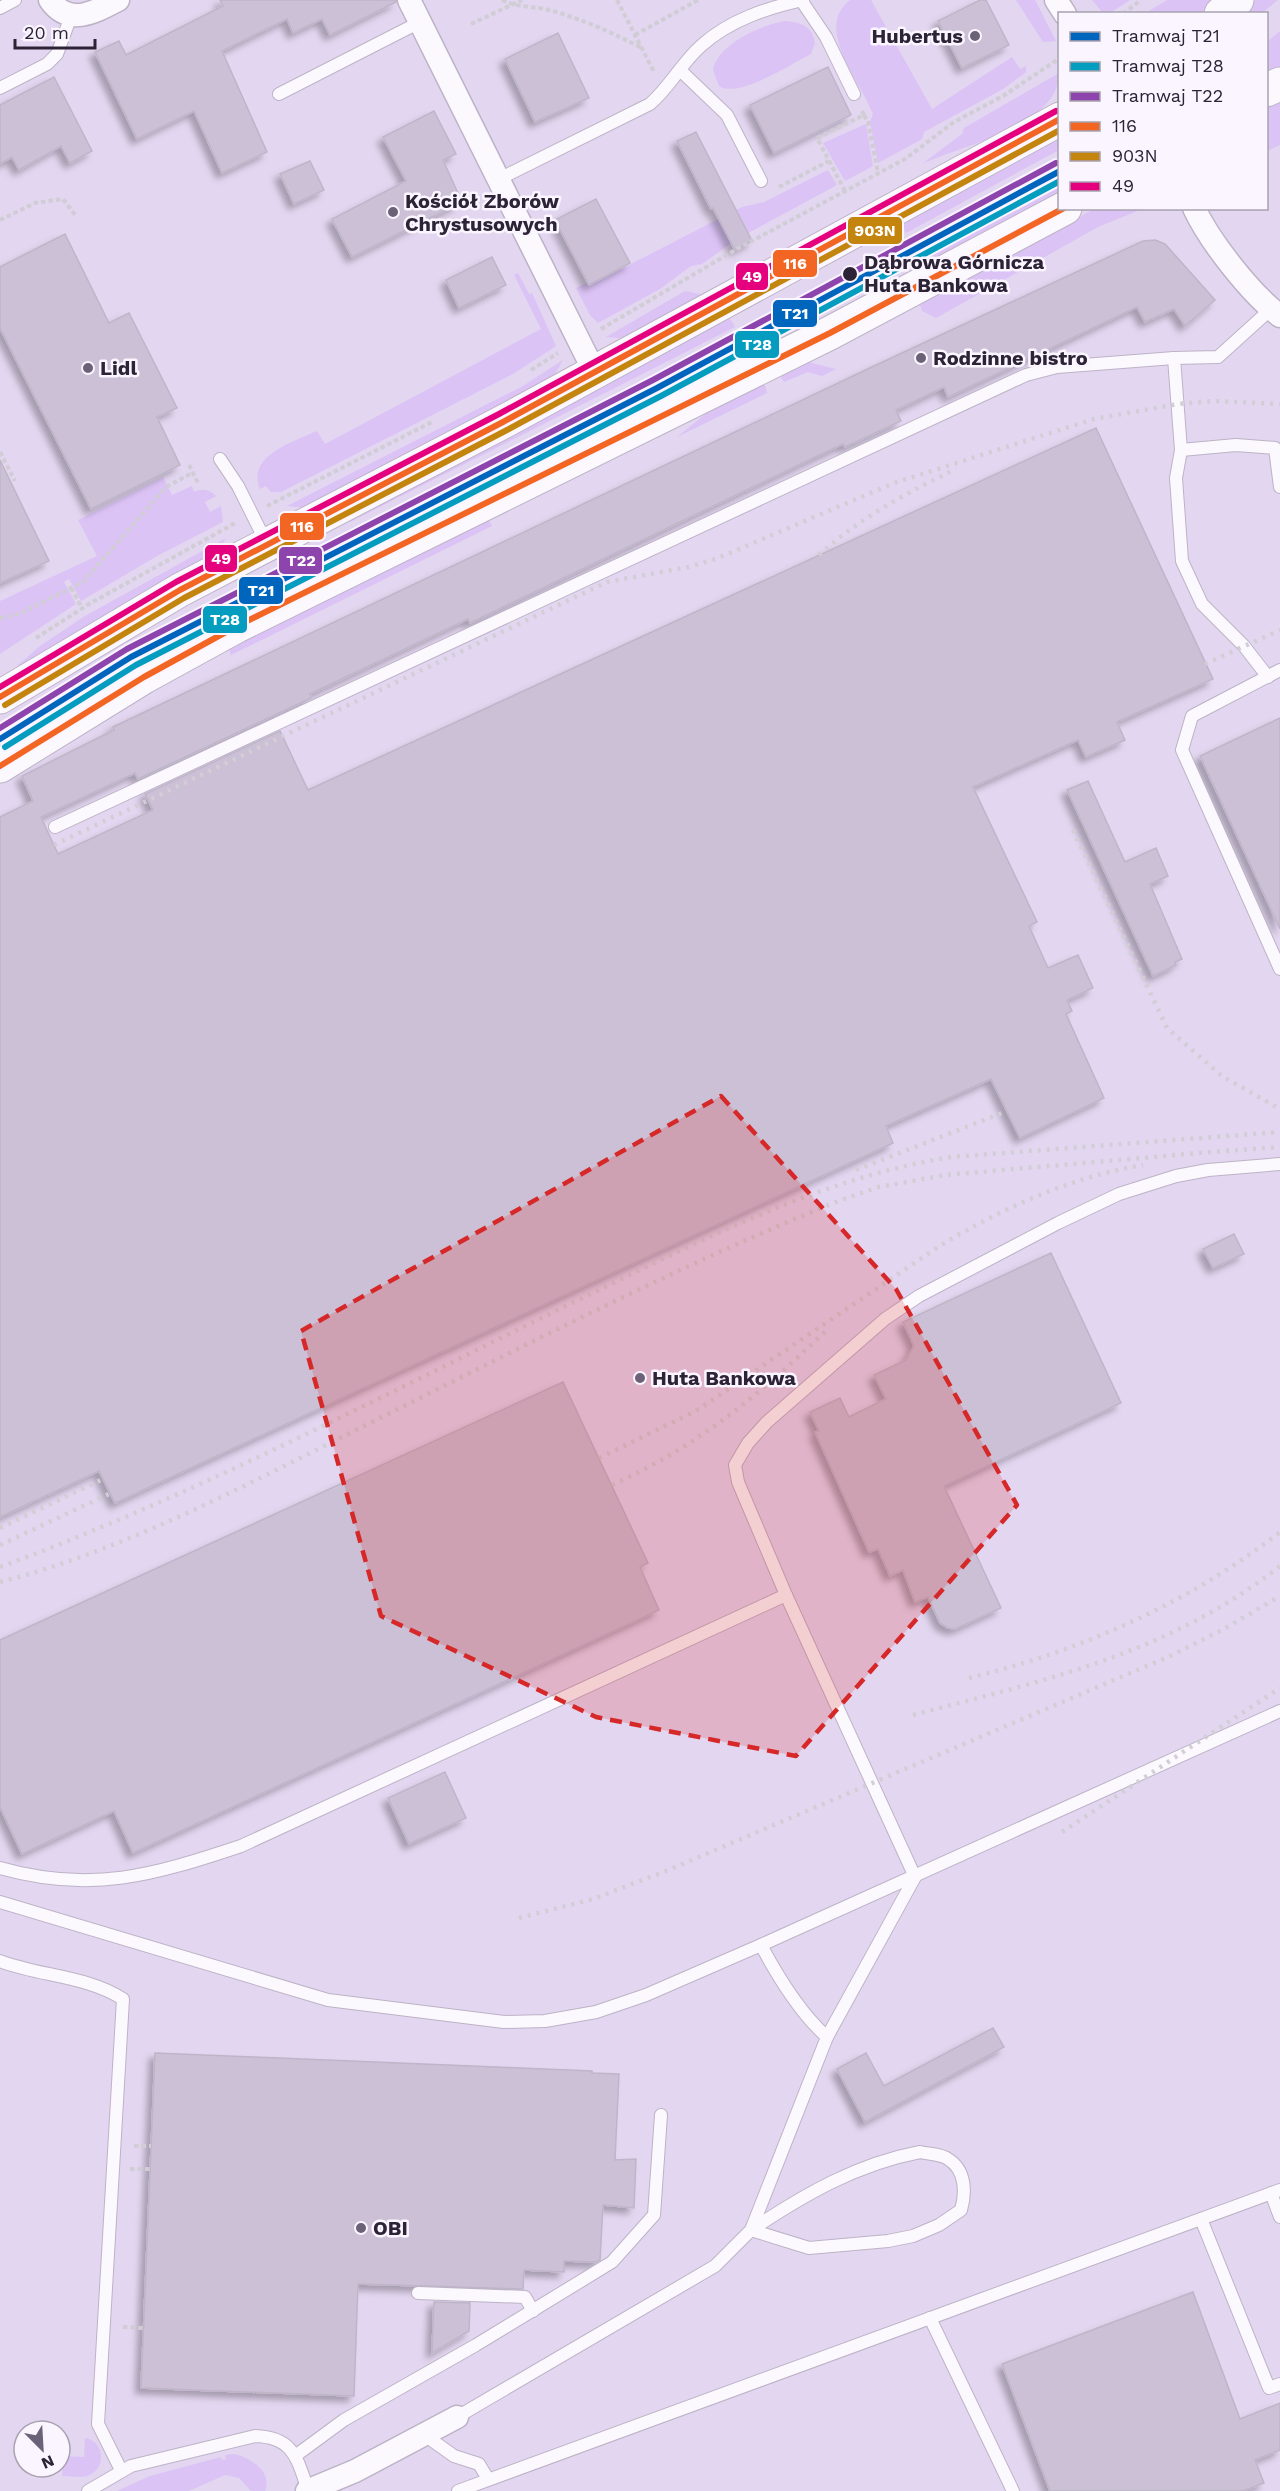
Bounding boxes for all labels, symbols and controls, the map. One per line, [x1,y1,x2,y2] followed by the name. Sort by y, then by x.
[15,12,94,50] scale bar
[1058,12,1268,210] legend
[24,22,69,43] text: 20 m
[872,24,963,48] place label: Hubertus
[1112,25,1220,46] text: Tramwaj T21
[968,29,982,43] marker: Hubertus
[1112,55,1224,76] text: Tramwaj T28
[1112,85,1223,106] text: Tramwaj T22
[1112,115,1137,136] text: 116
[1112,145,1158,166] text: 903N
[1112,175,1134,196] text: 49
[405,189,559,236] place label: Kościół Zborów Chrystusowych
[386,205,400,219] marker: Kościół Zborów Chrystusowych
[847,216,903,245] line badge: 903N
[854,221,896,240] text: 903N
[772,249,818,278] line badge: 116
[864,250,1044,297] place label: Dąbrowa Górnicza Huta Bankowa
[783,254,807,273] text: 116
[735,262,769,291] line badge: 49
[841,265,859,283] marker: Dąbrowa Górnicza Huta Bankowa
[742,267,762,286] text: 49
[772,299,818,328] line badge: T21
[782,304,808,323] text: T21
[734,330,780,359] line badge: T28
[742,335,772,354] text: T28
[933,346,1088,370] place label: Rodzinne bistro
[914,351,928,365] marker: Rodzinne bistro
[100,356,137,380] place label: Lidl
[81,361,95,375] marker: Lidl
[279,512,325,541] line badge: 116
[290,517,314,536] text: 116
[204,544,238,573] line badge: 49
[278,546,323,575] line badge: T22
[211,549,231,568] text: 49
[286,551,316,570] text: T22
[238,576,284,605] line badge: T21
[248,581,274,600] text: T21
[202,605,248,634] line badge: T28
[210,610,240,629] text: T28
[652,1366,796,1390] place label: Huta Bankowa
[633,1371,647,1385] marker: Huta Bankowa
[373,2216,408,2240] place label: OBI
[354,2221,368,2235] marker: OBI
[12,2419,72,2479] north arrow
[39,2451,57,2473] text: N

